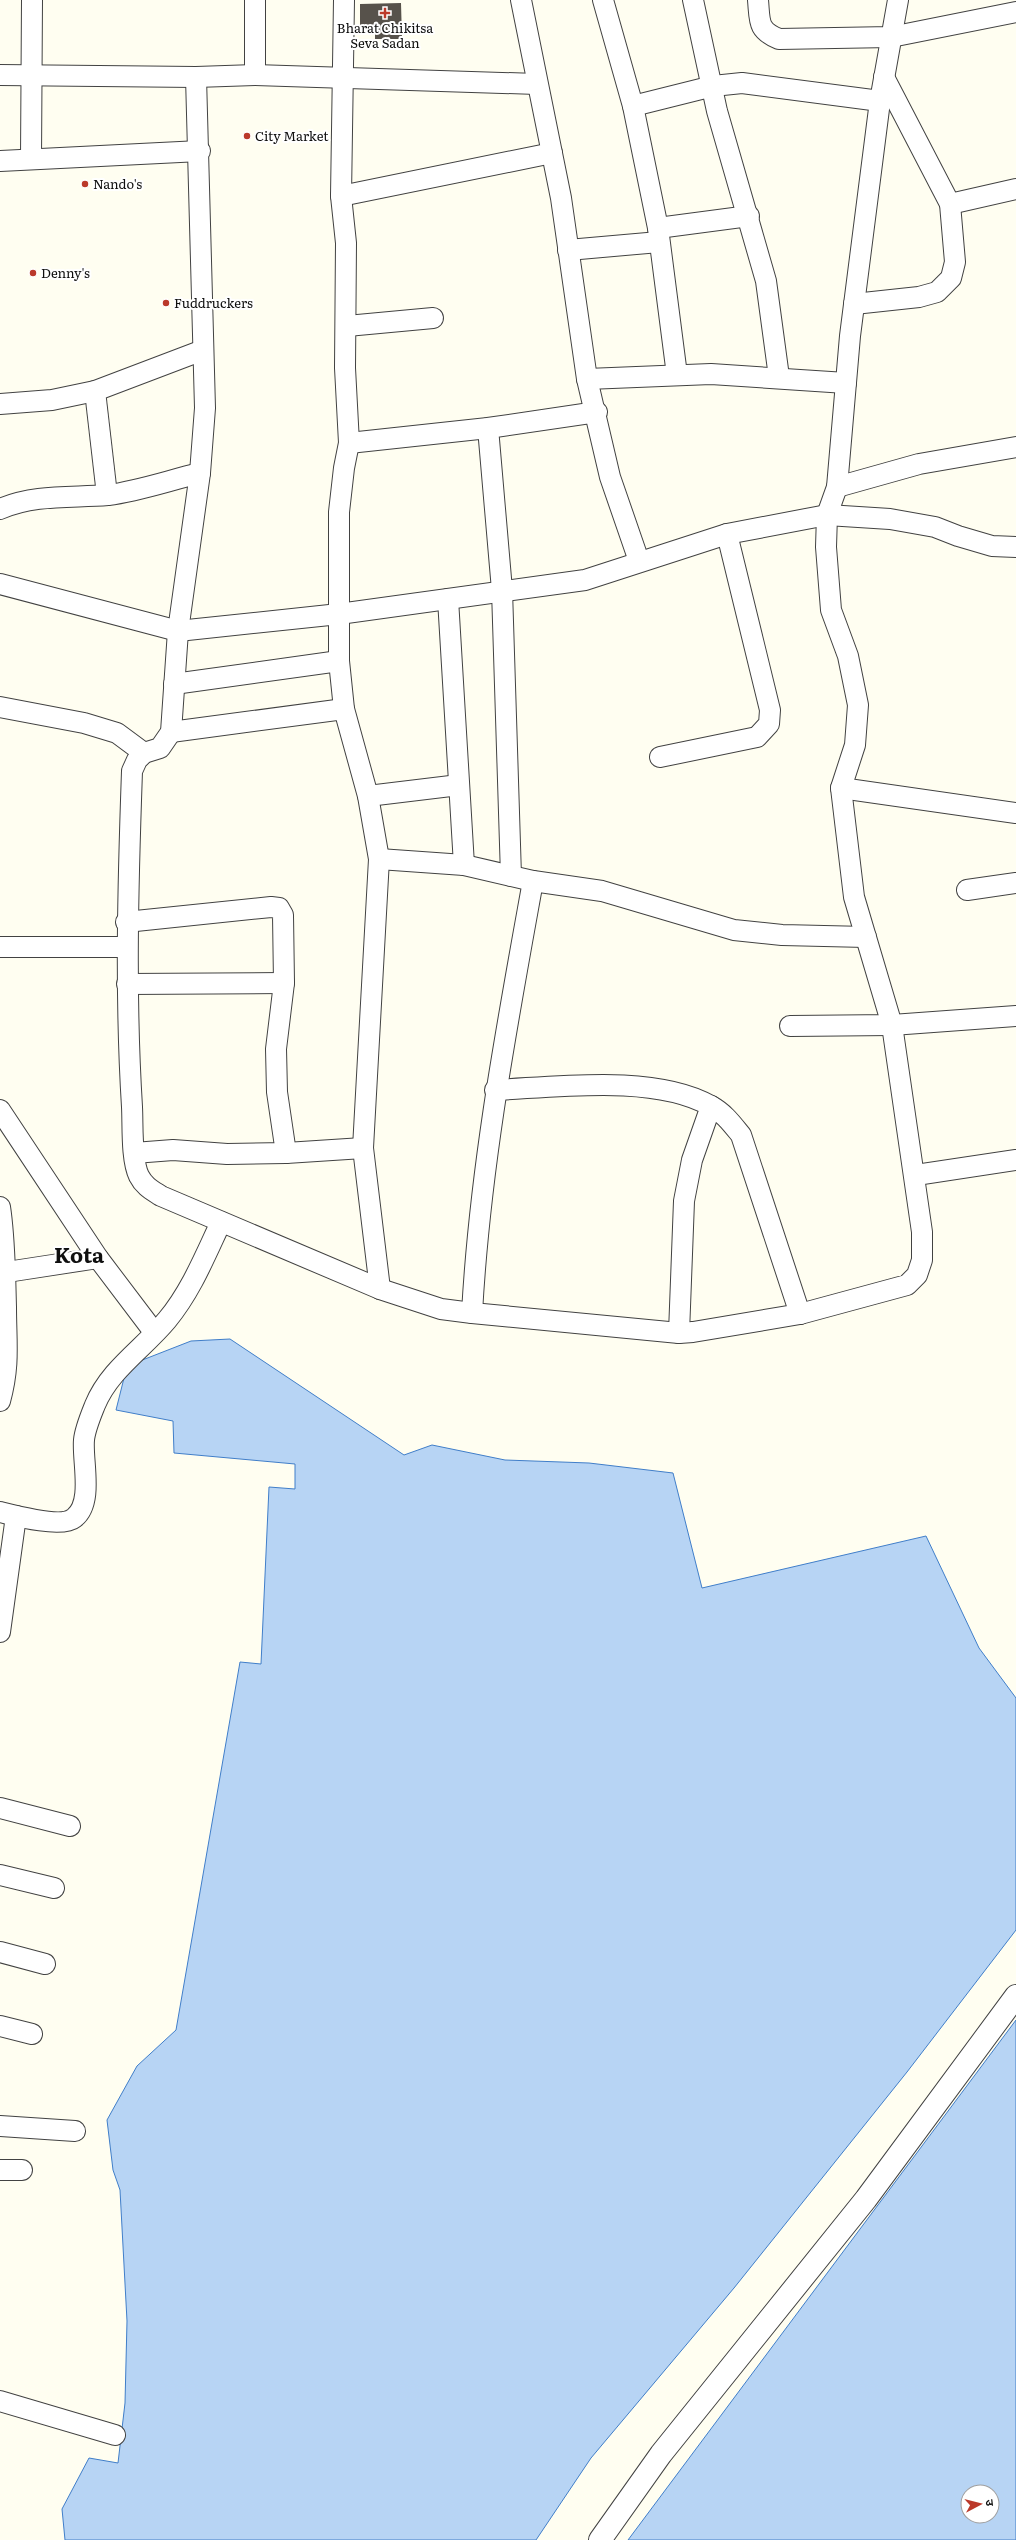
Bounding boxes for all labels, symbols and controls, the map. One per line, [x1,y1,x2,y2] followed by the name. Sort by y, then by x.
[379,7,391,19] marker: Bharat Chikitsa Seva Sadan
[337,18,433,52] place label: Bharat Chikitsa Seva Sadan
[255,126,329,145] place label: City Market
[242,131,252,141] marker: City Market
[93,174,142,193] place label: Nando's
[80,179,90,189] marker: Nando's
[41,263,90,282] place label: Denny's
[28,268,38,278] marker: Denny's
[174,293,253,312] place label: Fuddruckers
[161,298,171,308] marker: Fuddruckers
[54,1238,105,1269] district label: Kota
[960,2484,1000,2524] north arrow
[983,2498,999,2507] text: उ

